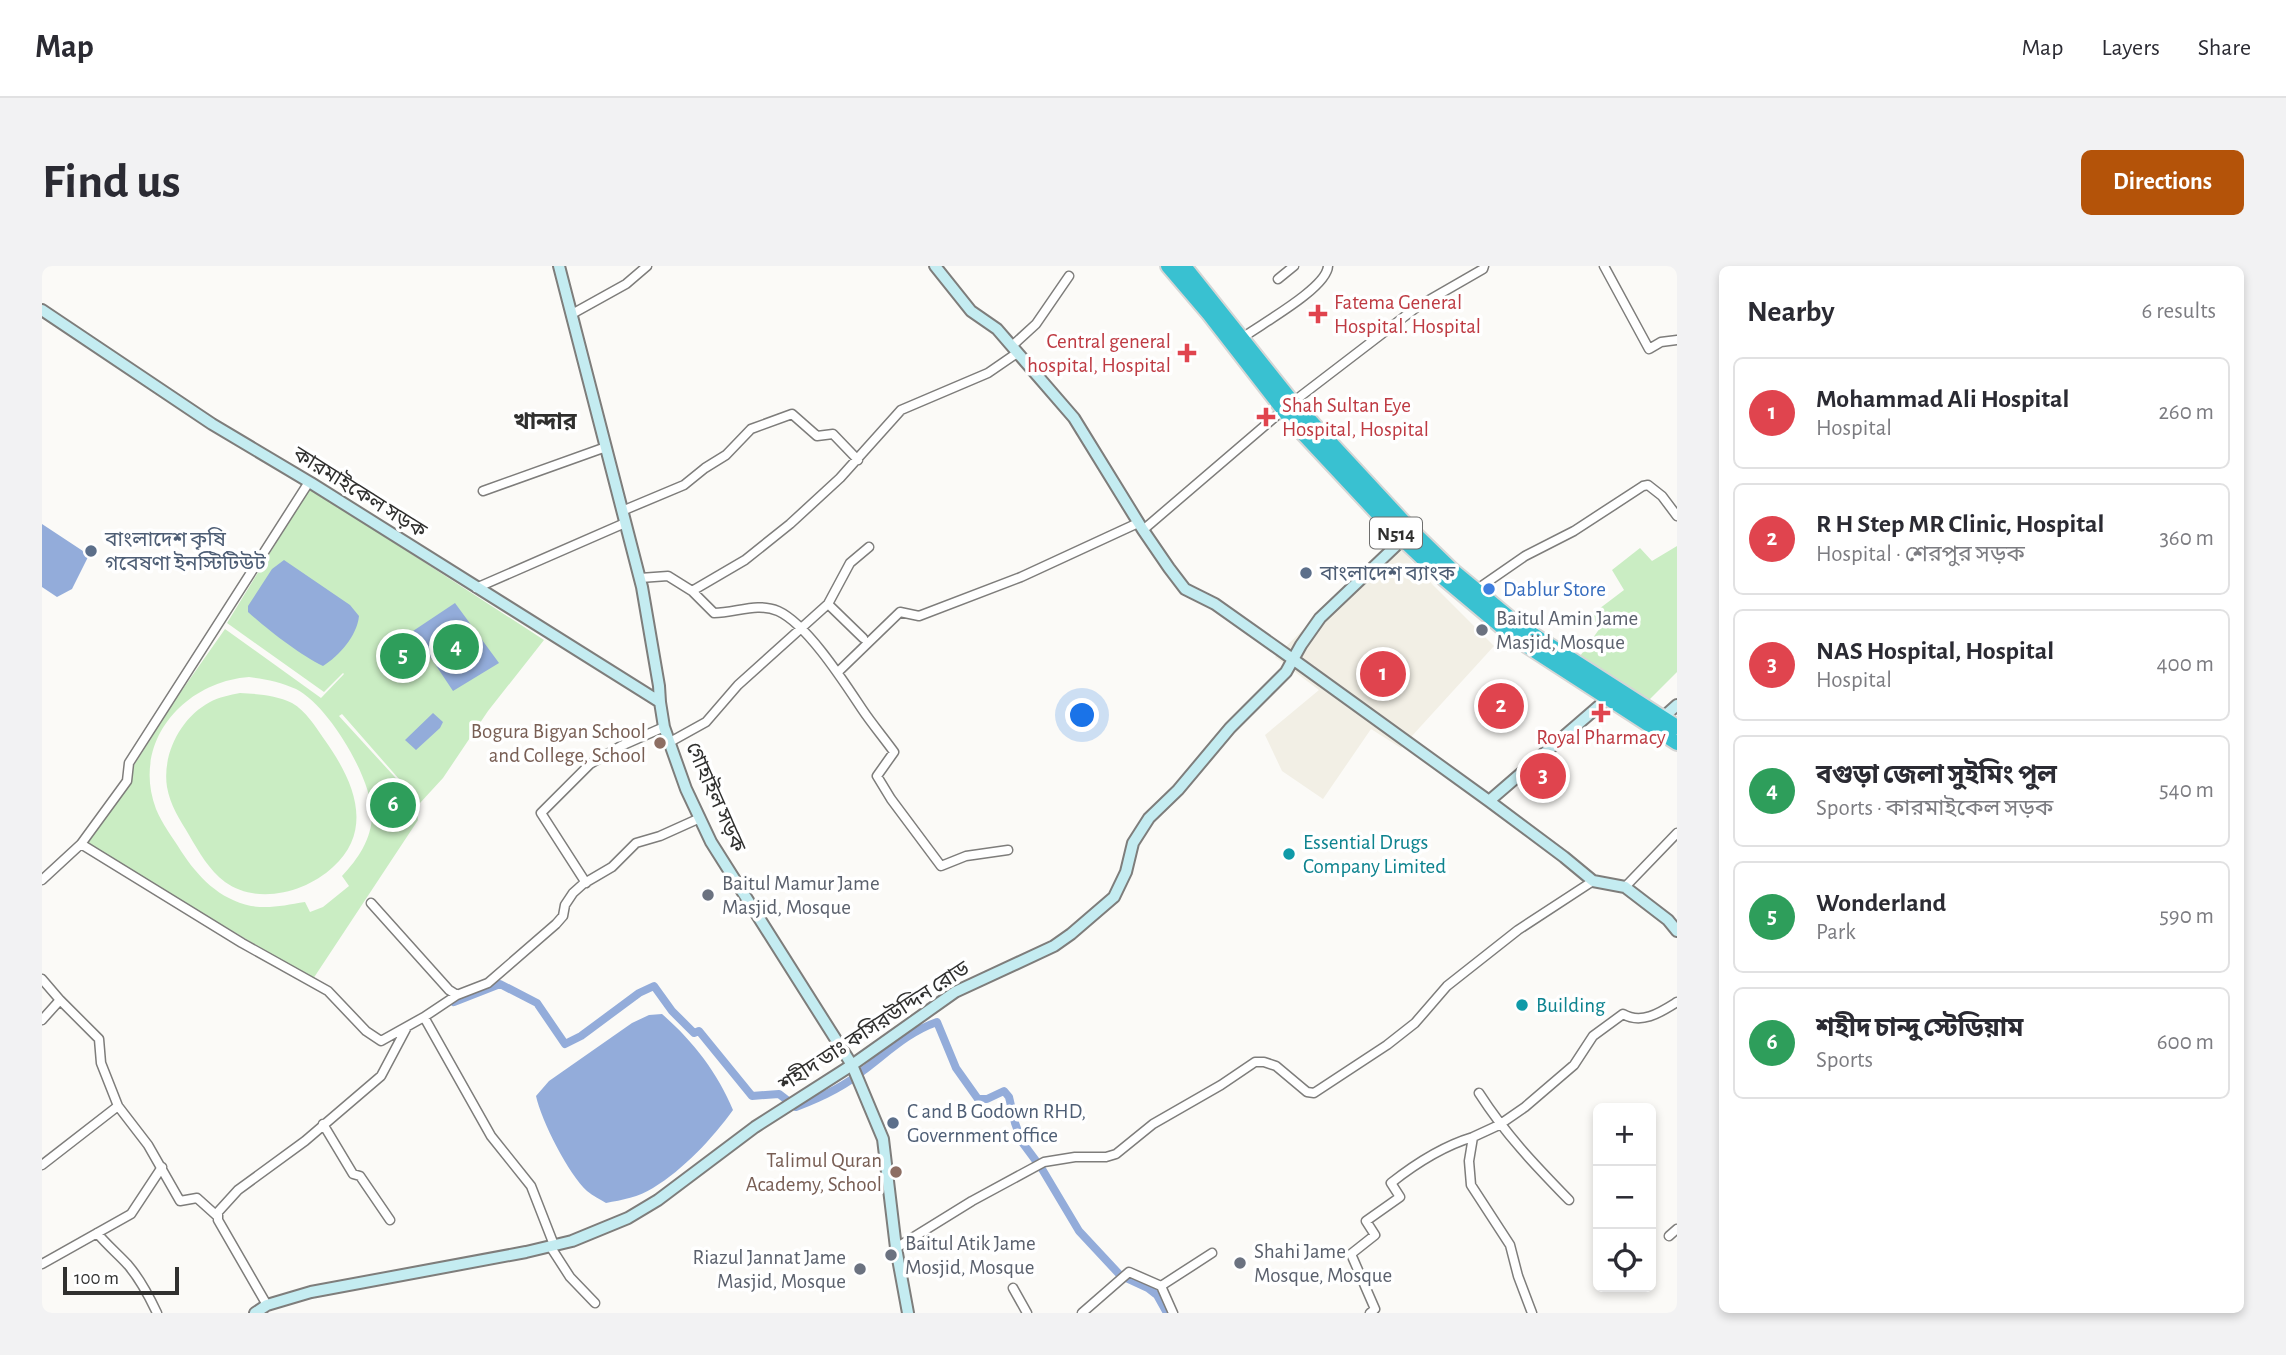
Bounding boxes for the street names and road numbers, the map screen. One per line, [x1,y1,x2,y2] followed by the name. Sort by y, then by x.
[288,441,432,542] street label: কারমাইকেল সড়ক
[1370,518,1422,548] road number: N514
[682,738,751,856] street label: গোহাইল সড়ক
[774,955,974,1096] street label: শহীদ ডাঃ কসিরউদ্দিন রোড

